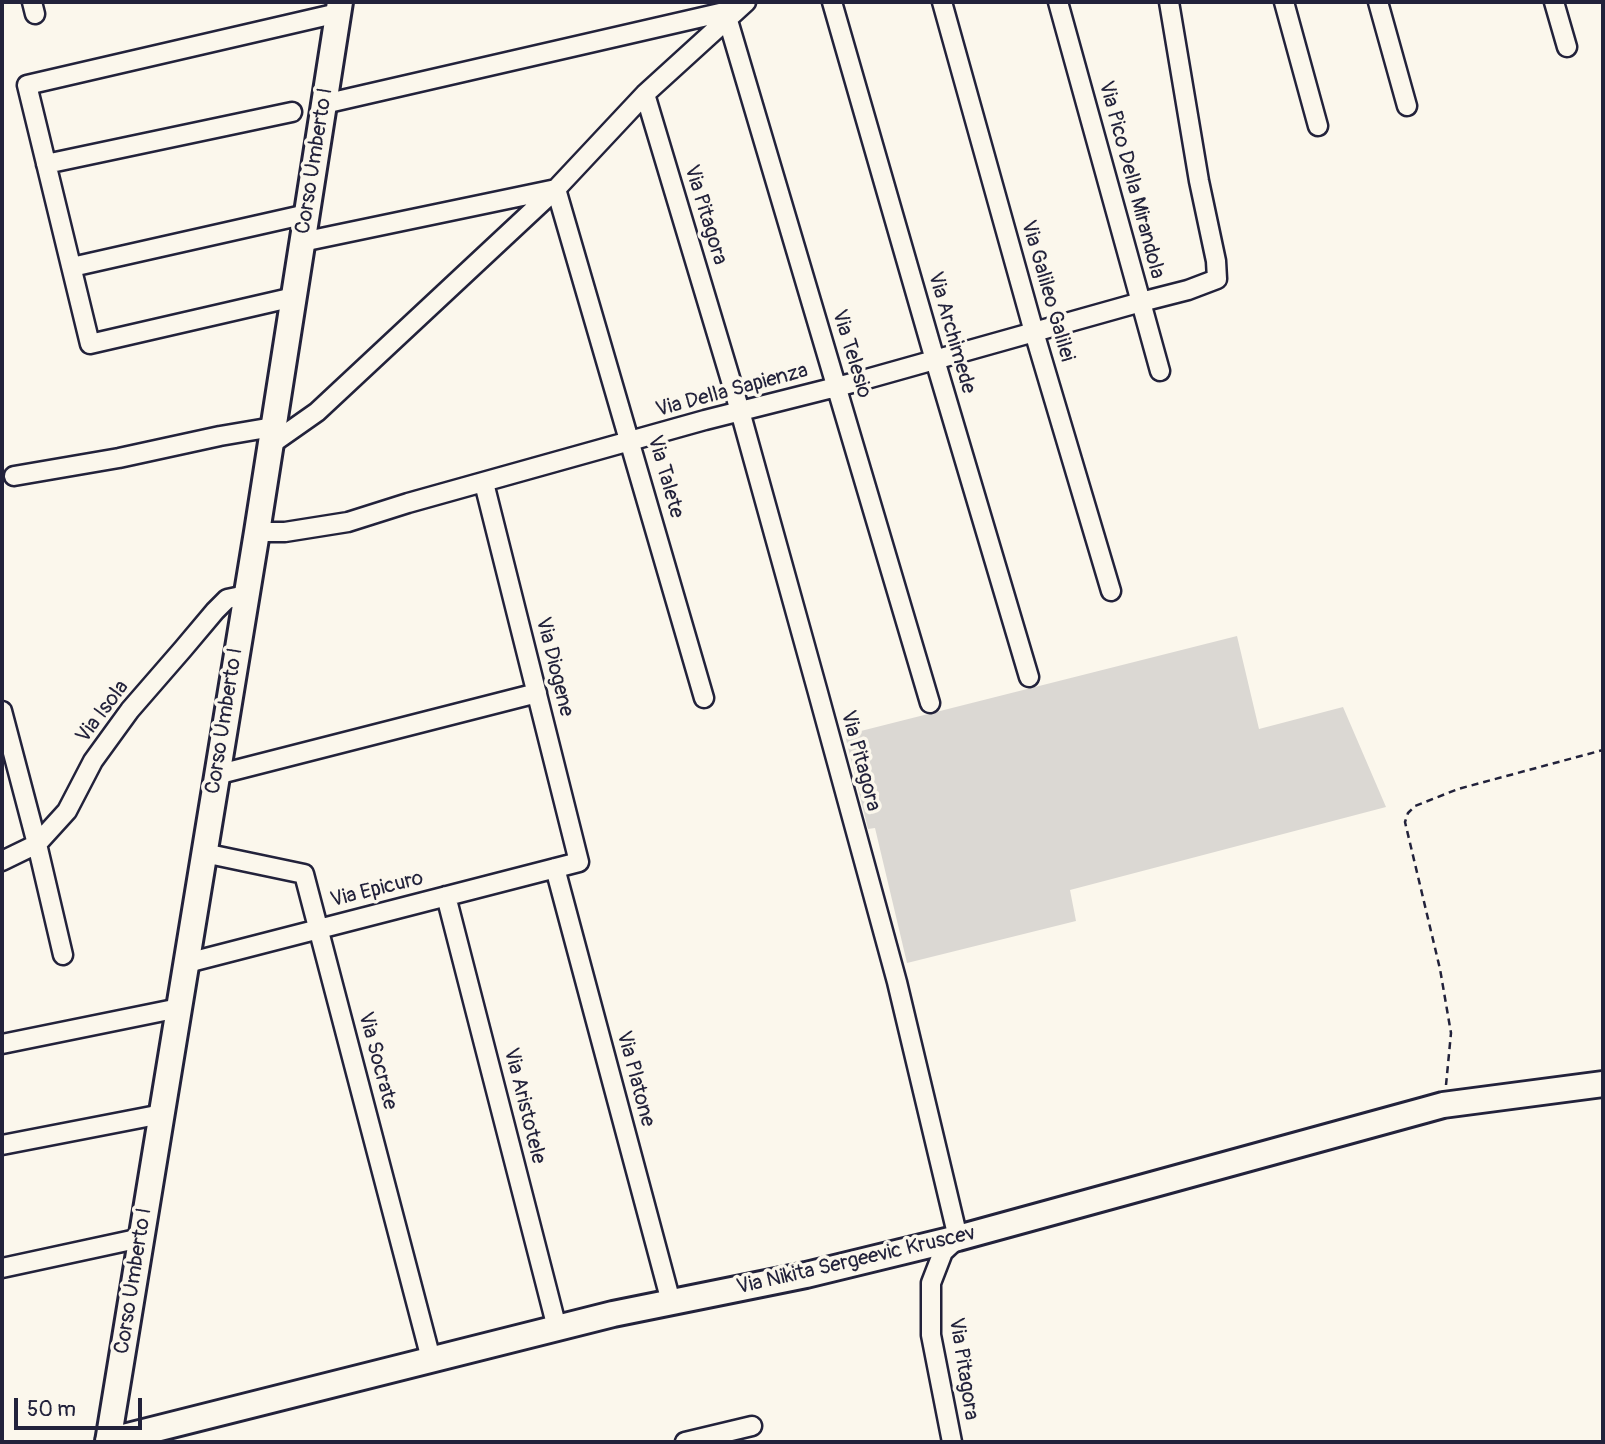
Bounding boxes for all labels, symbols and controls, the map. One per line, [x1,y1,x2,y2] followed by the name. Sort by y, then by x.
[1092,78,1170,282] street label: Via Pico Della Mirandola
[291,86,339,236] street label: Corso Umberto I
[678,162,732,268] street label: Via Pitagora
[1015,217,1079,365] street label: Via Galileo Galilei
[922,269,980,397] street label: Via Archimede
[826,307,876,401] street label: Via Telesio
[653,359,811,423] street label: Via Della Sapienza
[641,433,689,521] street label: Via Talete
[529,615,579,719] street label: Via Diogene
[201,646,249,796] street label: Corso Umberto I
[71,676,135,748] street label: Via Isola
[834,708,886,814] street label: Via Pitagora
[328,866,426,914] street label: Via Epicuro
[352,1009,402,1113] street label: Via Socrate
[610,1028,660,1130] street label: Via Platone
[497,1045,551,1167] street label: Via Aristotele
[110,1206,158,1356] street label: Corso Umberto I
[734,1221,978,1301] street label: Via Nikita Sergeevic Kruscev
[942,1316,984,1422] street label: Via Pitagora
[18,1384,145,1428] scale bar
[27,1396,76,1423] text: 50 m

